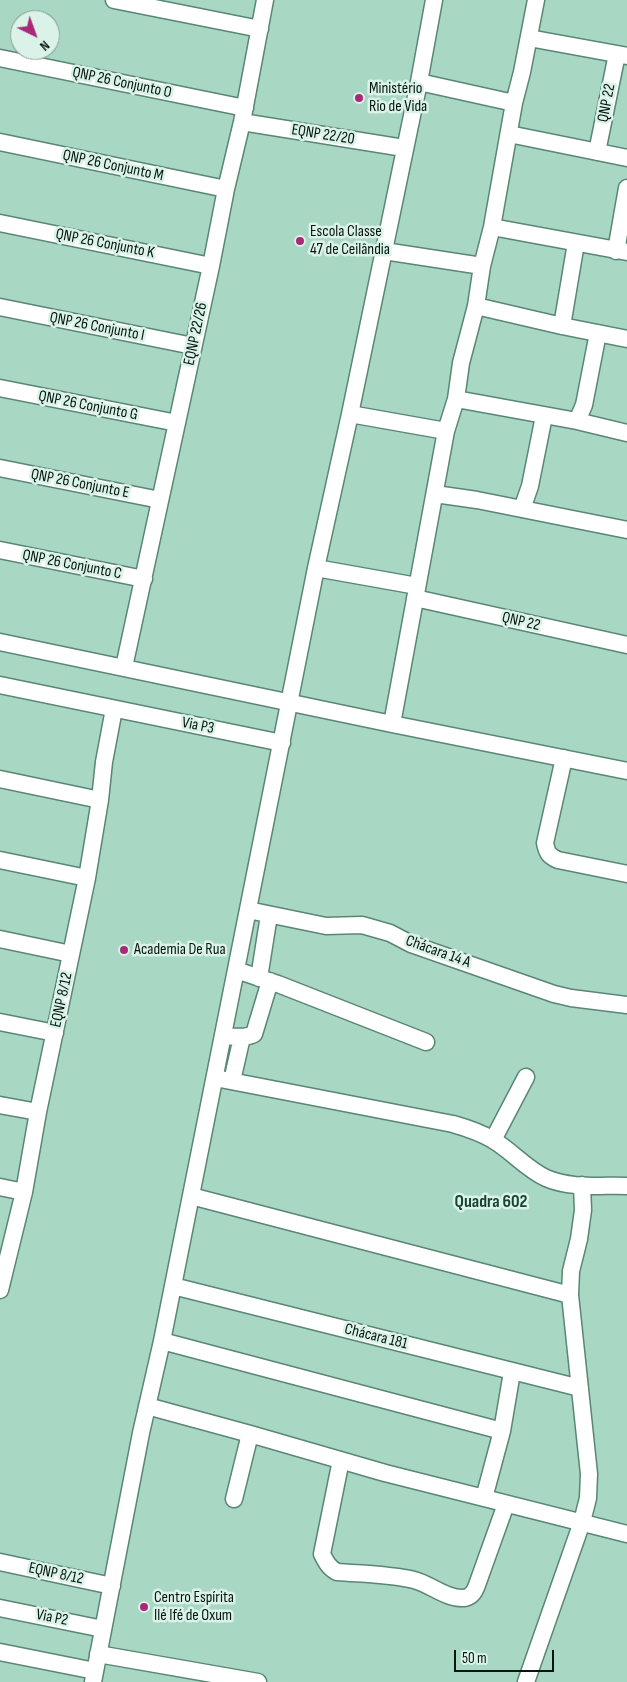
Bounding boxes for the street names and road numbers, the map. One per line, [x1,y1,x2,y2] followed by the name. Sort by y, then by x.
[71,63,173,103] street label: QNP 26 Conjunto O
[594,82,620,124] street label: QNP 22
[290,121,356,149] street label: EQNP 22/20
[61,146,165,186] street label: QNP 26 Conjunto M
[54,225,156,263] street label: QNP 26 Conjunto K
[180,301,212,367] street label: EQNP 22/26
[48,308,146,346] street label: QNP 26 Conjunto I
[37,387,139,425] street label: QNP 26 Conjunto G
[29,465,131,503] street label: QNP 26 Conjunto E
[21,546,123,584] street label: QNP 26 Conjunto C
[500,608,542,636] street label: QNP 22
[180,713,216,739] street label: Via P3
[403,931,473,973] street label: Chácara 14 A
[47,971,77,1029] street label: EQNP 8/12
[342,1320,410,1354] street label: Chácara 181
[27,1559,85,1589] street label: EQNP 8/12
[34,1606,70,1630] street label: Via P2

